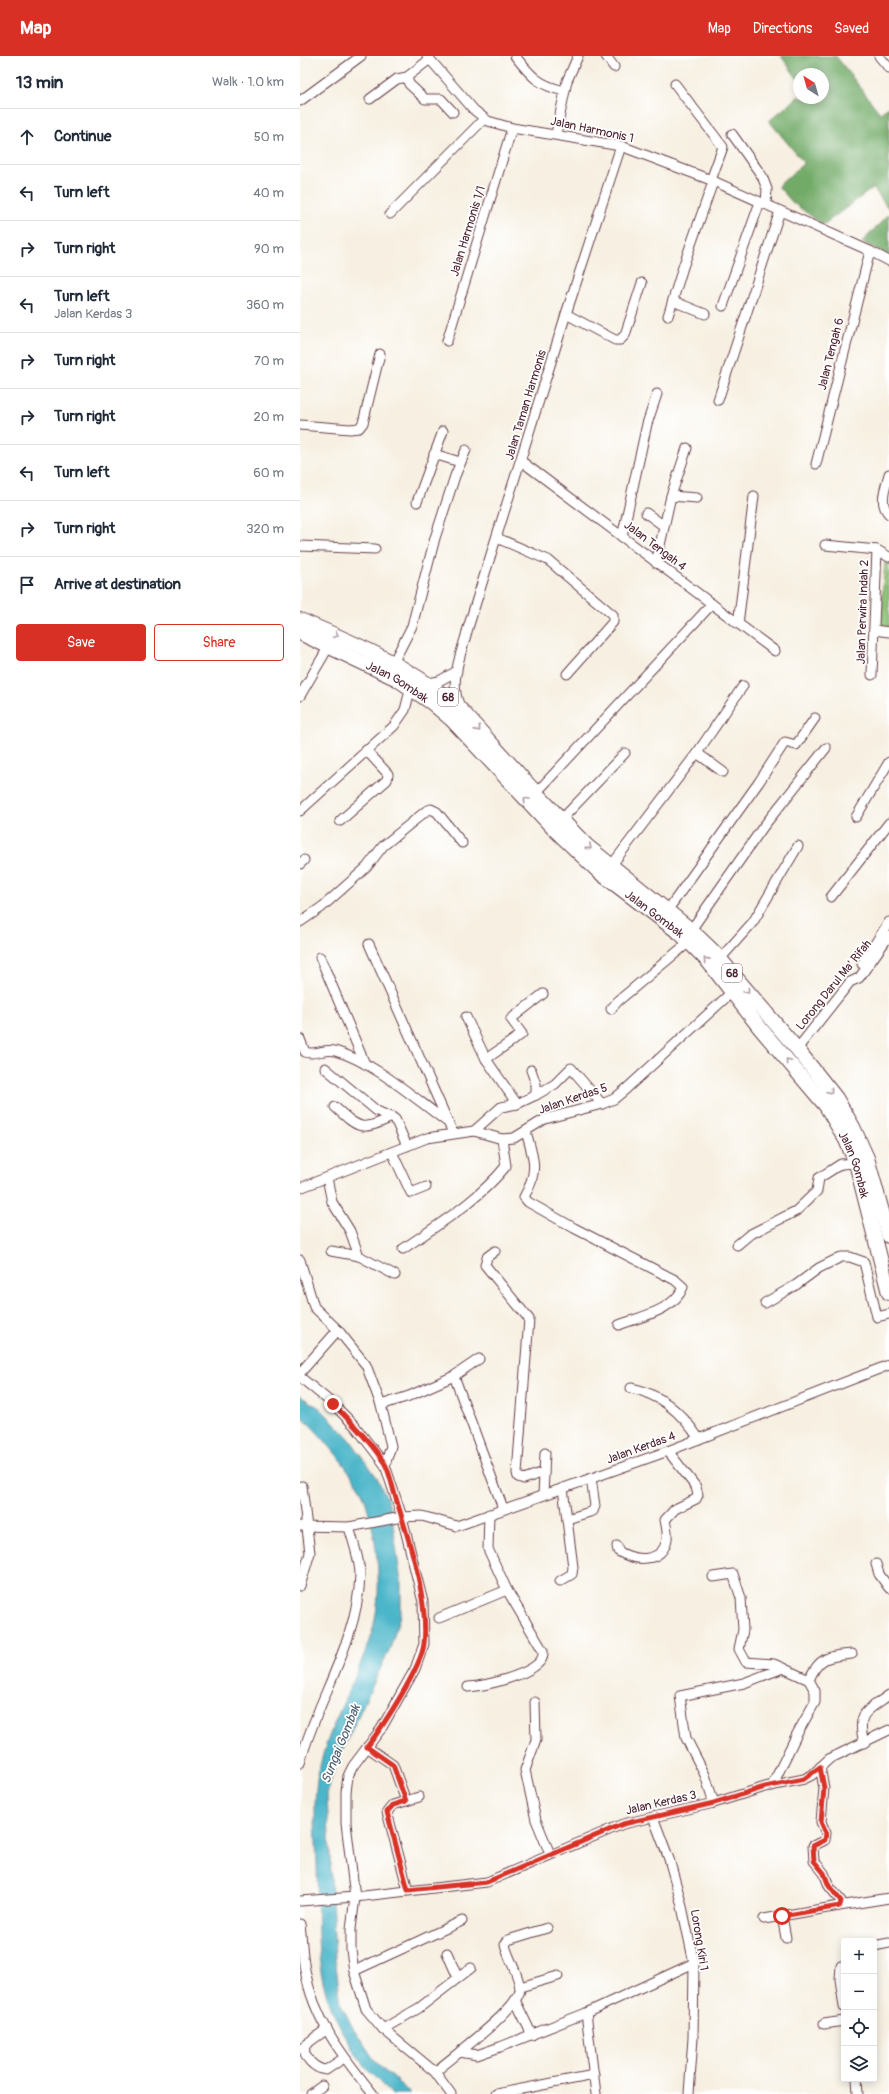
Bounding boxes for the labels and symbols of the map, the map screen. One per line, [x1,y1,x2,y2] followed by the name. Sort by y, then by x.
[793,68,829,104] north arrow
[549,114,635,146] street label: Jalan Harmonis 1
[447,184,489,278] street label: Jalan Harmonis 1/1
[815,316,847,392] street label: Jalan Tengah 6
[502,348,550,462] street label: Jalan Taman Harmonis
[621,518,689,574] street label: Jalan Tengah 4
[854,559,872,665] street label: Jalan Perwira Indah 2
[332,630,339,638] one-way arrow
[364,658,431,706] street label: Jalan Gombak
[438,688,458,706] road number: 68
[473,724,480,731] one-way arrow
[523,797,531,805] one-way arrow
[584,843,592,850] one-way arrow
[622,887,687,941] street label: Jalan Gombak
[793,937,875,1033] street label: Lorong Darul Ma' Rifah
[704,957,711,964] one-way arrow
[722,964,742,982] road number: 68
[742,986,749,994] one-way arrow
[786,1058,793,1065] one-way arrow
[537,1080,609,1118] street label: Jalan Kerdas 5
[825,1086,832,1093] one-way arrow
[835,1128,872,1200] street label: Jalan Gombak
[324,1395,342,1413] route end
[604,1429,678,1467] street label: Jalan Kerdas 4
[318,1701,365,1786] water label: Sungai Gombak
[624,1788,698,1818] street label: Jalan Kerdas 3
[773,1907,791,1925] route start
[687,1908,711,1972] street label: Lorong Kiri 1

